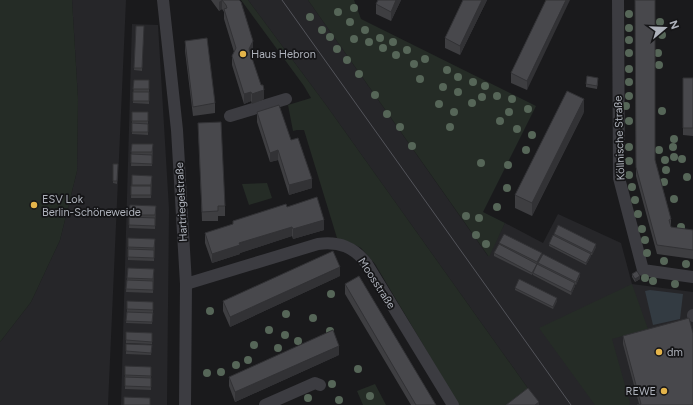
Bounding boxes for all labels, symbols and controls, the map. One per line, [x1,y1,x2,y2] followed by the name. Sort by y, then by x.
[645,8,685,48] north arrow
[666,19,682,31] text: N
[251,48,316,61] place label: Haus Hebron
[238,49,248,59] marker: Haus Hebron
[612,95,627,181] street label: Köllnische Straße
[173,162,190,242] street label: Hartriegelstraße
[42,193,141,219] place label: ESV Lok Berlin-Schöneweide
[29,200,39,210] marker: ESV Lok Berlin-Schöneweide
[355,255,398,311] street label: Moosstraße
[667,346,683,359] place label: dm
[654,347,664,357] marker: dm
[626,385,656,398] place label: REWE
[659,386,669,396] marker: REWE

